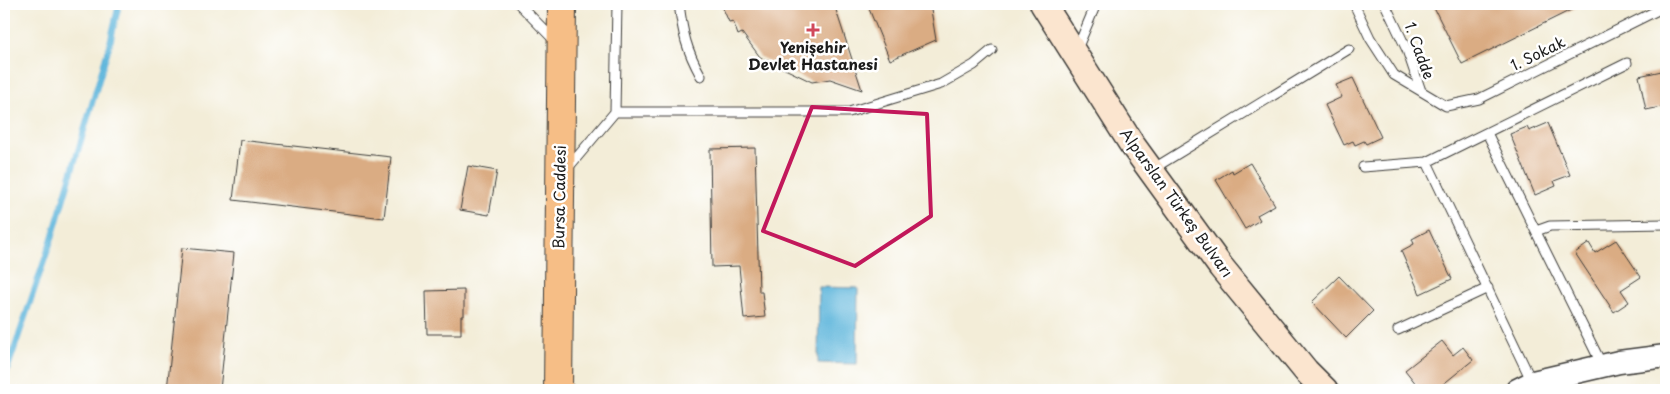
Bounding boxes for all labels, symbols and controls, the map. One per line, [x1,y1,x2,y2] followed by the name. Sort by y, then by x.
[1399,19,1441,82] street label: 1. Cadde
[806,23,820,37] marker: Yenişehir Devlet Hastanesi
[1506,29,1569,76] street label: 1. Sokak
[748,35,878,75] place label: Yenişehir Devlet Hastanesi
[1115,123,1239,281] street label: Alparslan Türkeş Bulvarı
[546,145,571,249] street label: Bursa Caddesi

